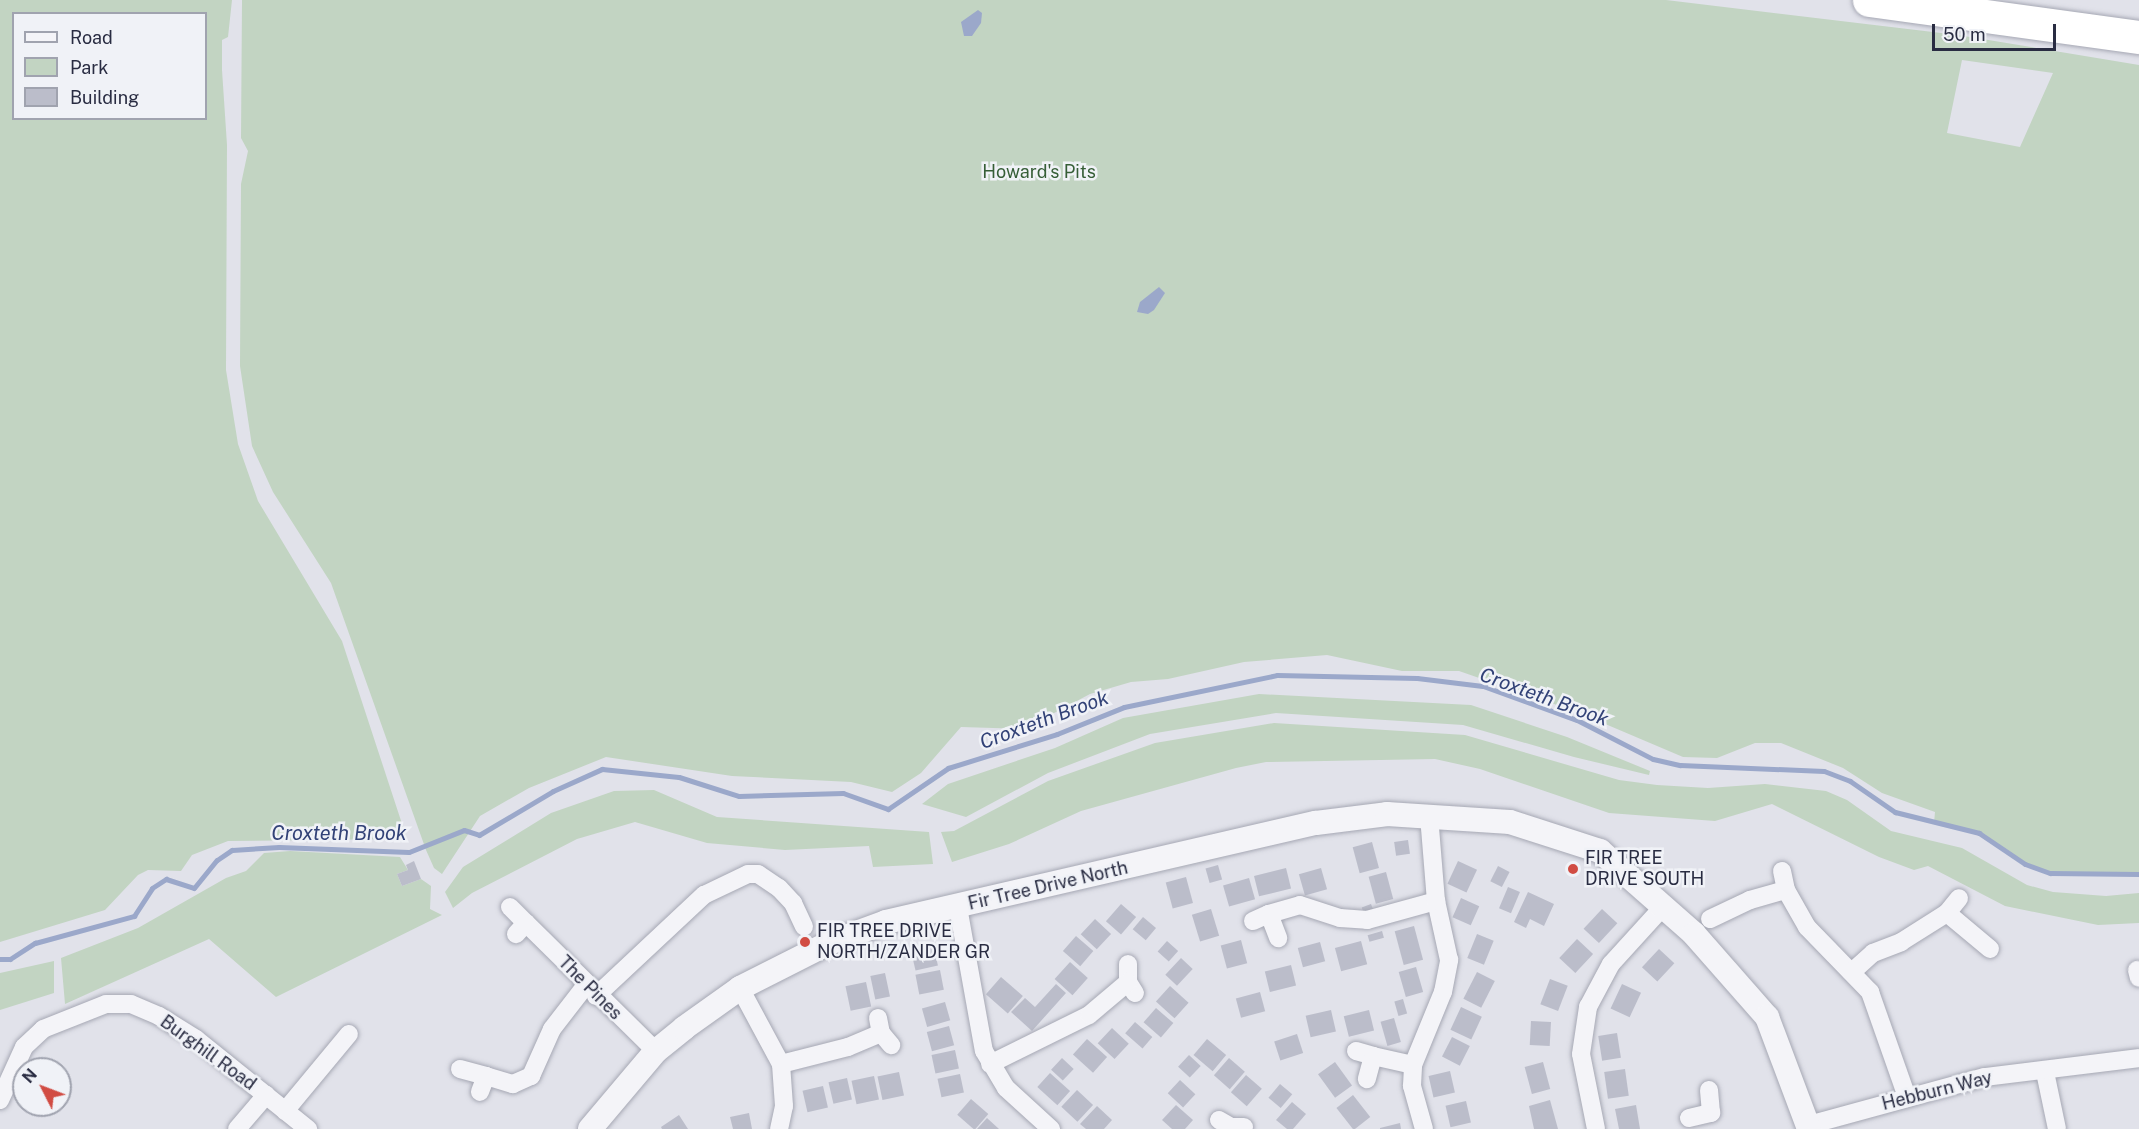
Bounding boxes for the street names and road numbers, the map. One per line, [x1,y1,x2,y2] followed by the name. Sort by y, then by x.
[966,857,1130,915] street label: Fir Tree Drive North
[554,952,626,1024] street label: The Pines
[156,1011,260,1095] street label: Burghill Road
[1879,1067,1995,1115] street label: Hebburn Way

